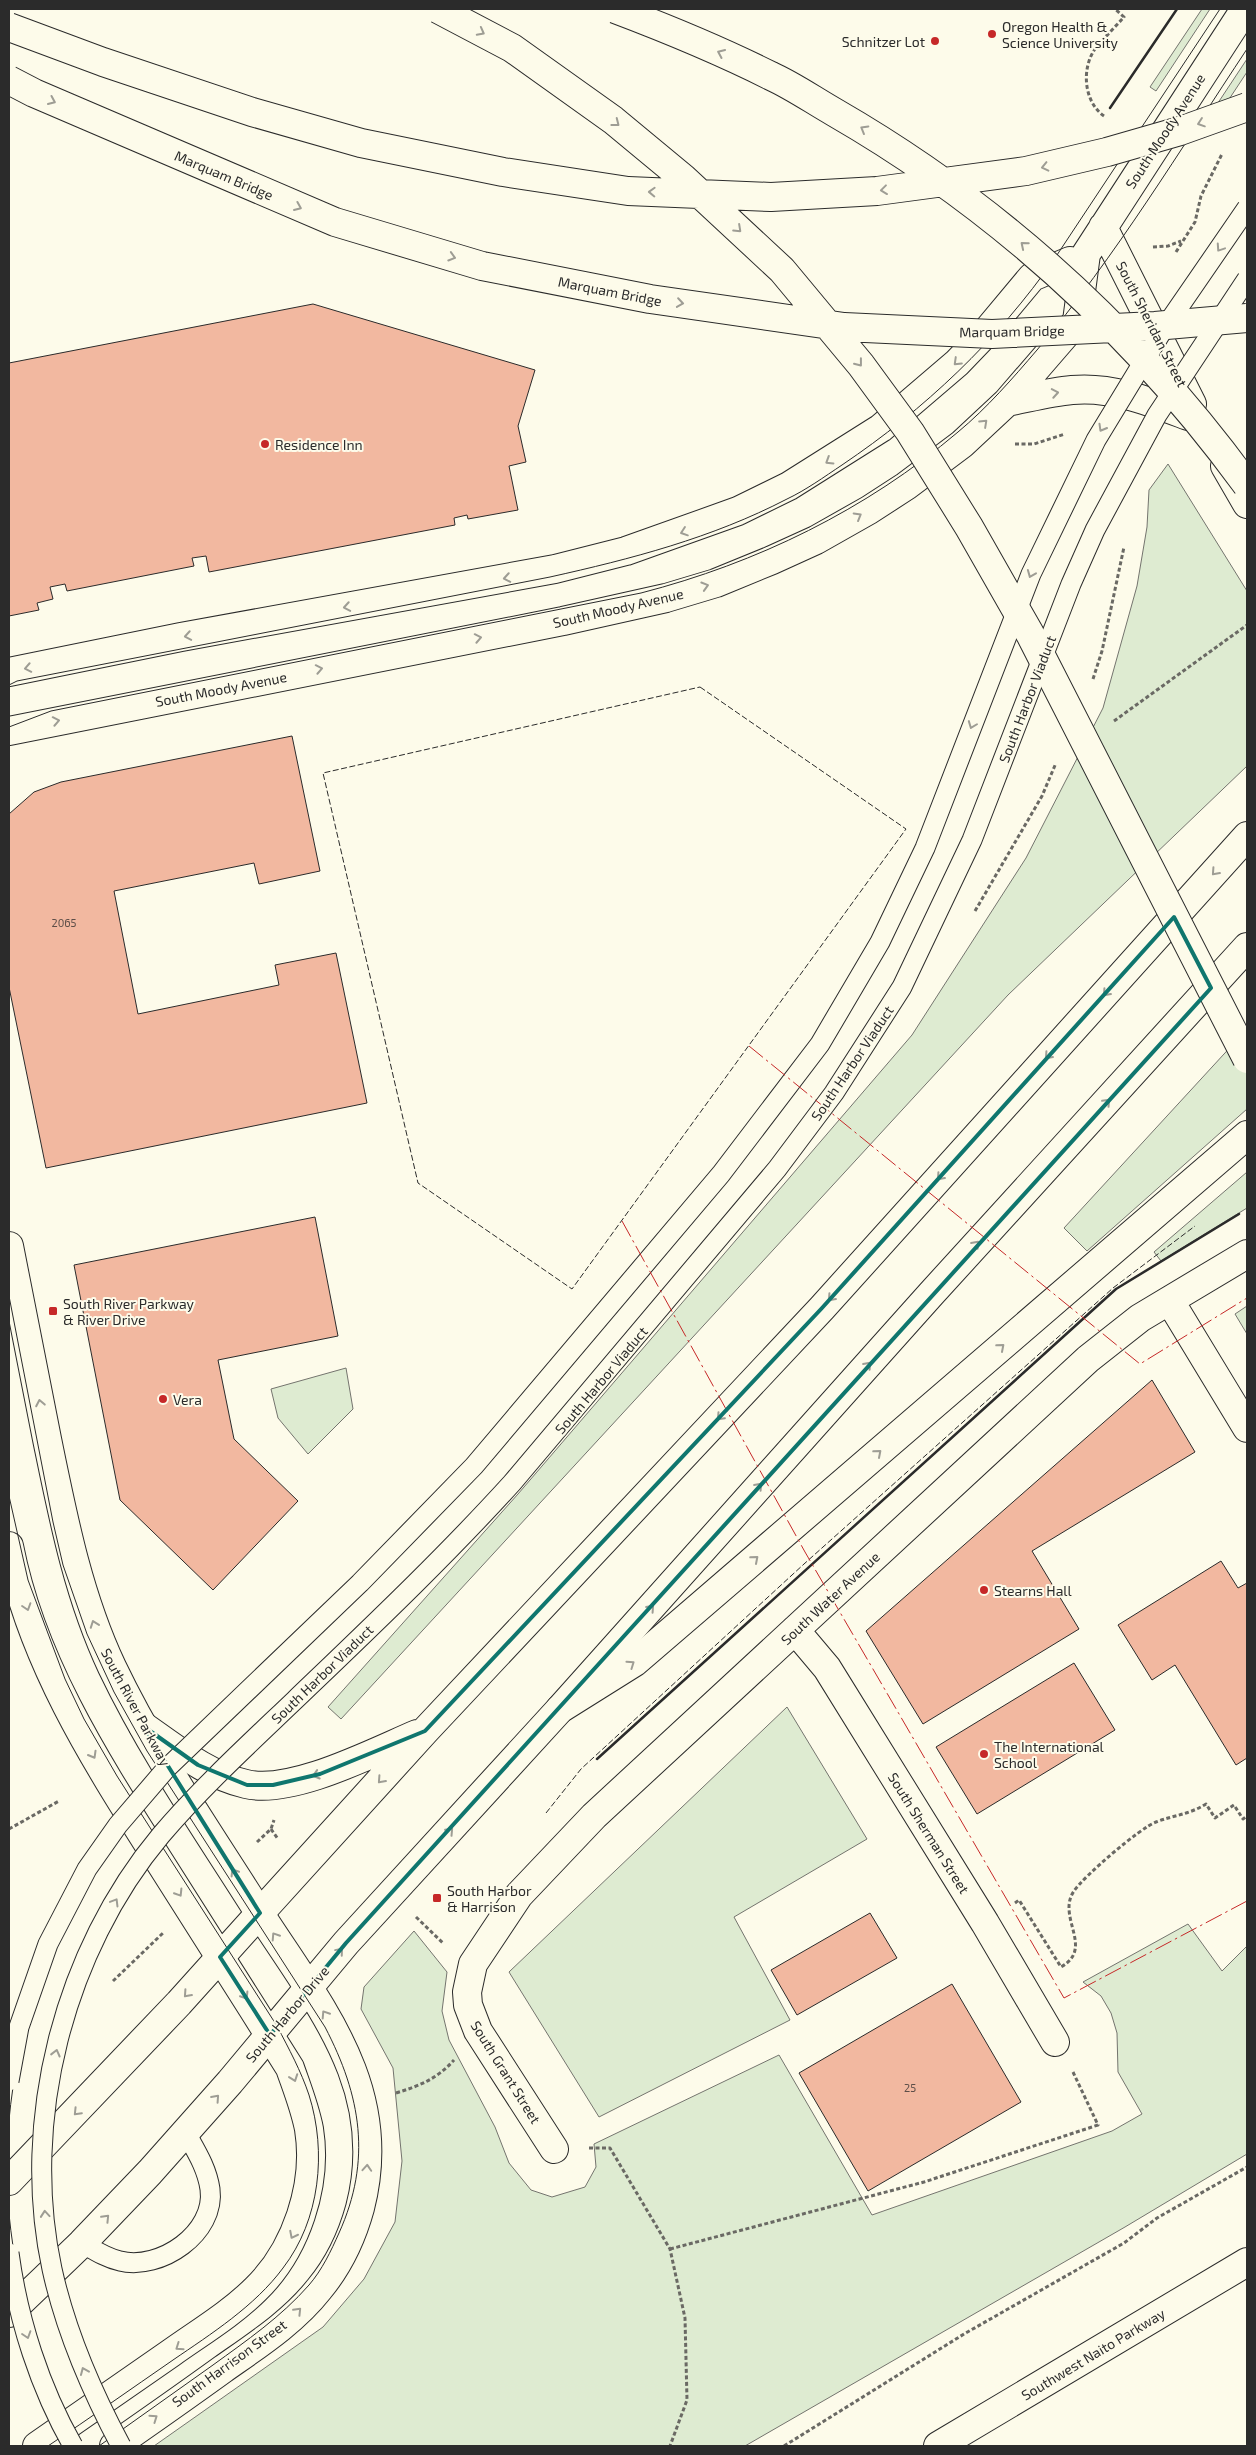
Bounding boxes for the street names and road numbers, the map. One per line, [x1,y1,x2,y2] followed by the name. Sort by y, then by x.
[1122,70,1208,192] street label: South Moody Avenue
[172,147,276,203] street label: Marquam Bridge
[1113,258,1191,390] street label: South Sheridan Street
[557,273,663,309] street label: Marquam Bridge
[959,322,1065,340] street label: Marquam Bridge
[551,585,685,631] street label: South Moody Avenue
[995,633,1059,765] street label: South Harbor Viaduct
[154,668,288,710] street label: South Moody Avenue
[807,1002,897,1124] street label: South Harbor Viaduct
[551,1323,651,1437] street label: South Harbor Viaduct
[777,1548,883,1648] street label: South Water Avenue
[268,1621,376,1727] street label: South Harbor Viaduct
[98,1645,175,1769] street label: South River Parkway
[885,1769,973,1897] street label: South Sherman Street
[242,1962,332,2066] street label: South Harbor Drive
[468,2017,544,2127] street label: South Grant Street
[1018,2304,1168,2404] street label: Southwest Naito Parkway
[168,2316,290,2410] street label: South Harrison Street

